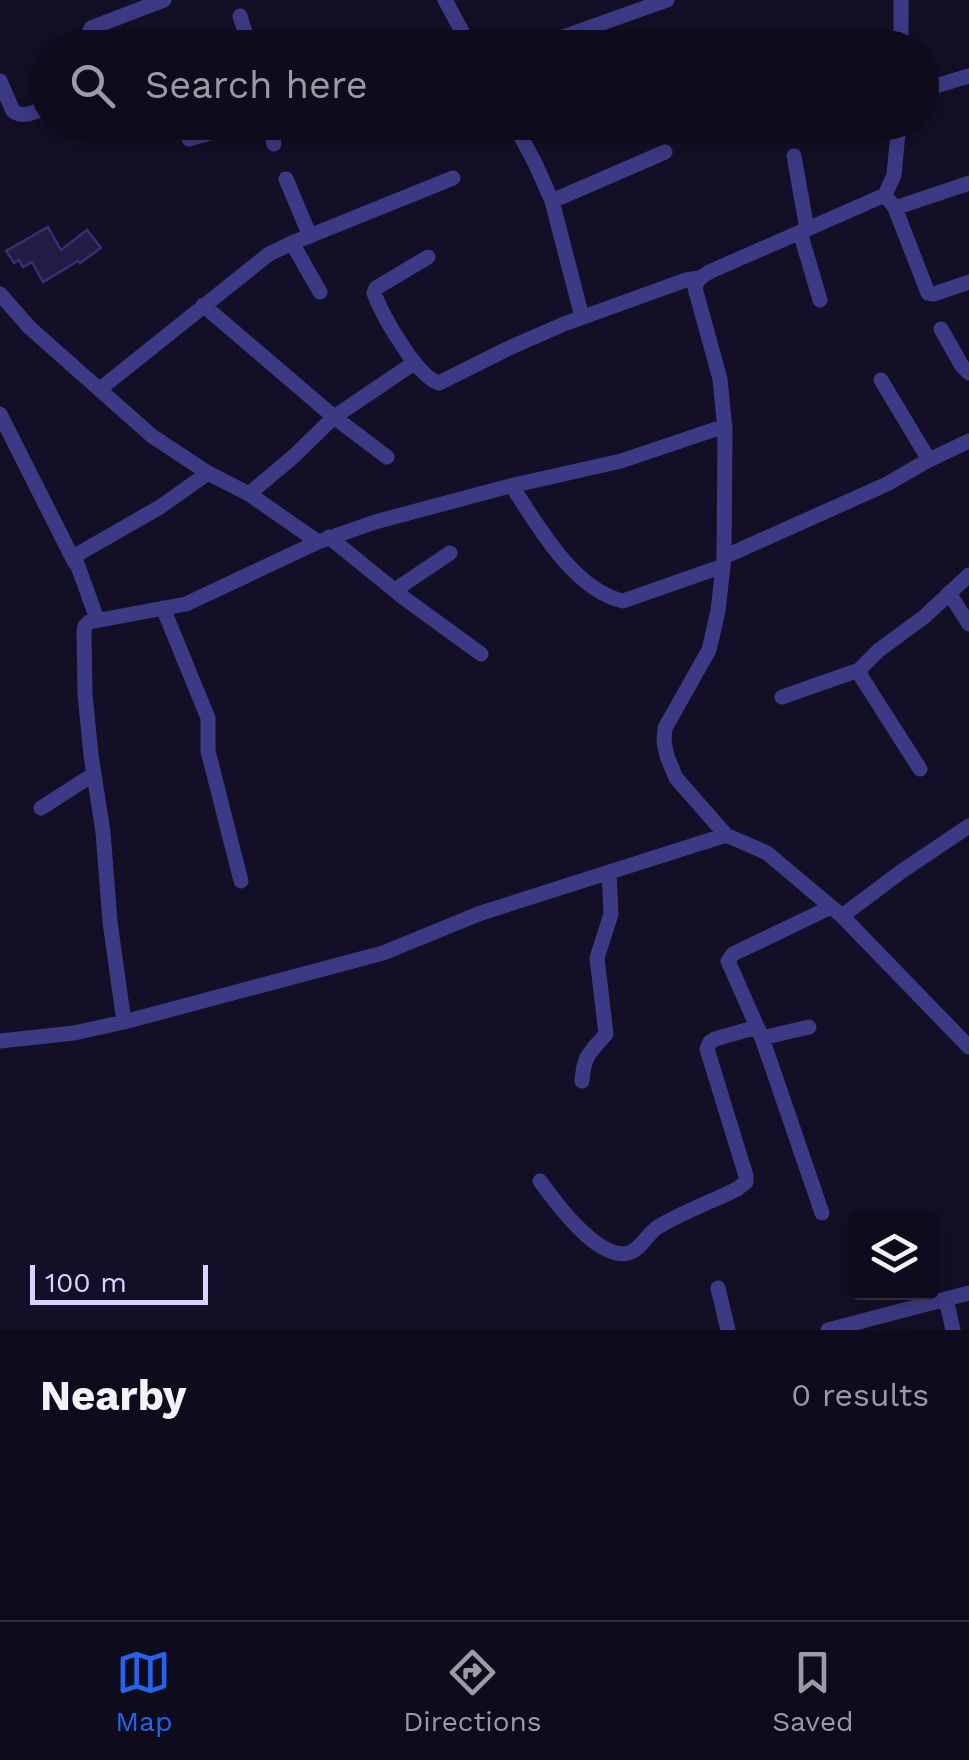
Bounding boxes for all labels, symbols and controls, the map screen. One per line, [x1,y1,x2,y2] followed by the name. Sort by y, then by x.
[30,30,939,140] search box
[65,58,120,113] icon: search
[145,63,368,107] text: Search here
[849,1210,939,1300] map controls
[849,1210,939,1300] button: layers
[30,1260,208,1304] scale bar
[45,1266,127,1299] text: 100 m
[40,1371,187,1420] text: Nearby
[791,1376,929,1414] text: 0 results
[115,1645,173,1738] tab: Map
[403,1645,542,1738] tab: Directions
[772,1645,854,1738] tab: Saved

